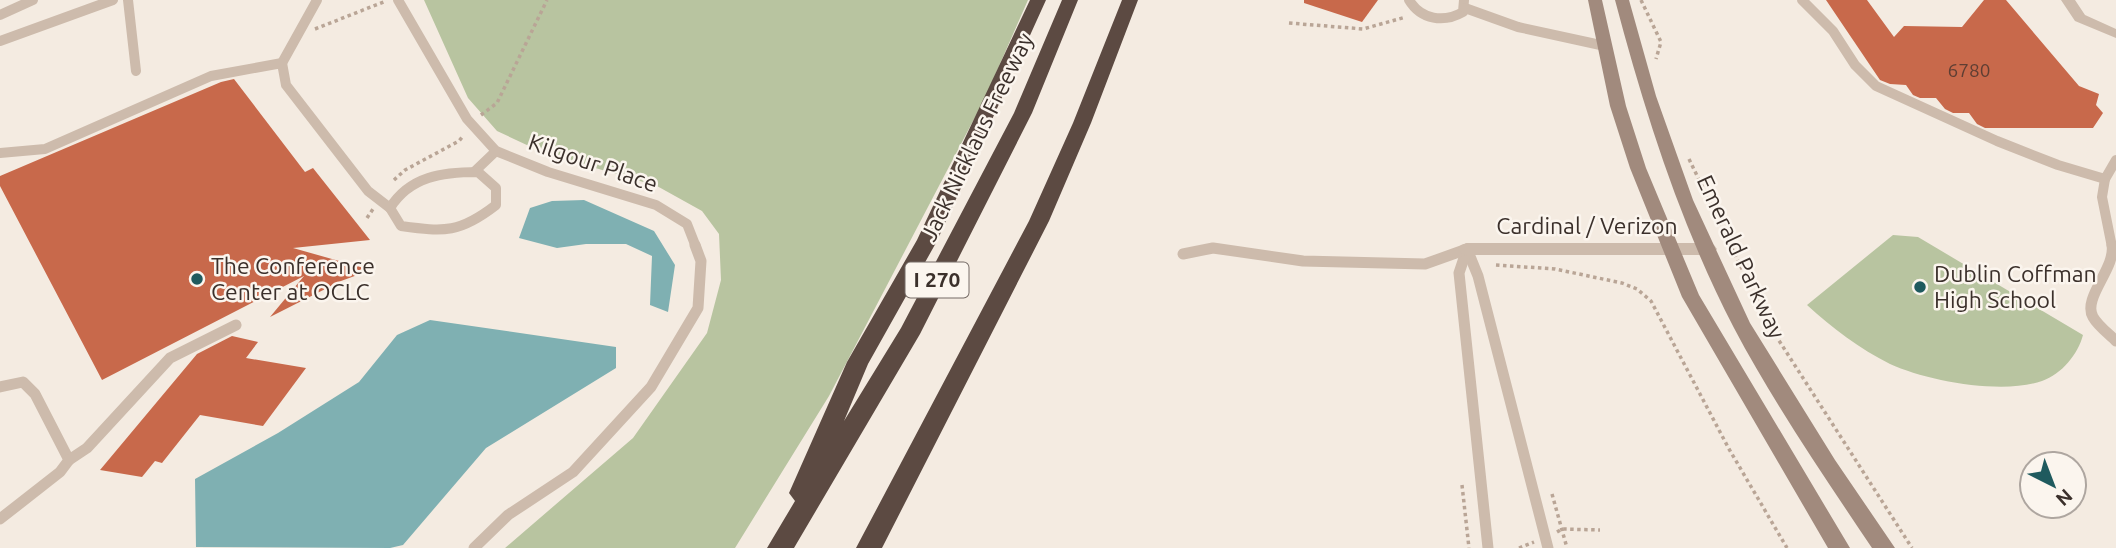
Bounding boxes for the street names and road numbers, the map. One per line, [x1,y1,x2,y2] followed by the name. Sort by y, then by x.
[915,29,1038,245] street label: Jack Nicklaus Freeway
[525,129,661,196] street label: Kilgour Place
[1693,171,1790,342] street label: Emerald Parkway
[1496,213,1678,238] street label: Cardinal / Verizon
[906,262,968,298] road number: I 270

